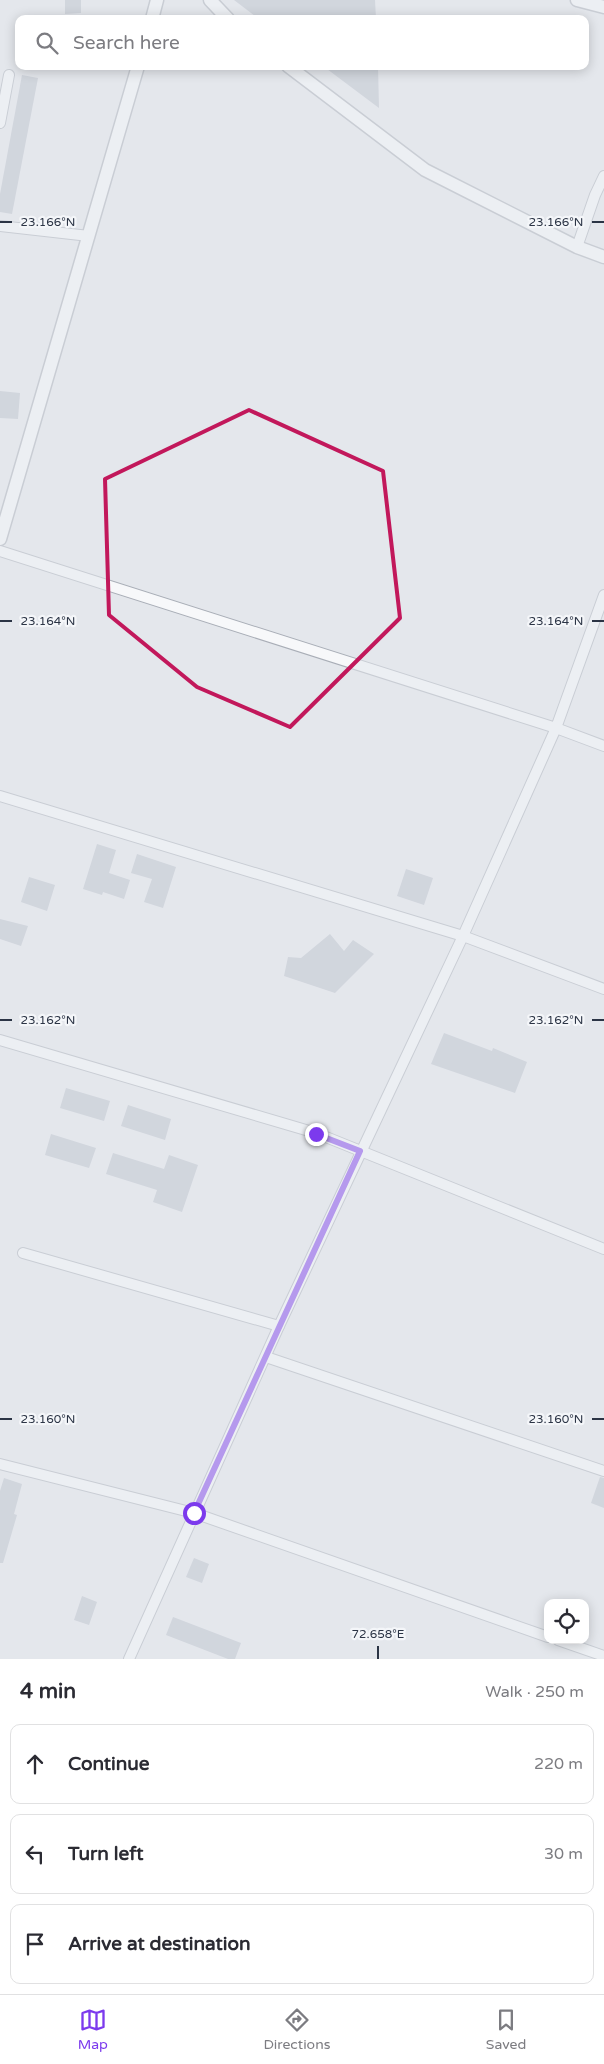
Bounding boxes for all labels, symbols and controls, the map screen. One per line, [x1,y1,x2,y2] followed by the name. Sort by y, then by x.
[15,15,589,70] search box
[33,29,61,57] icon: search
[73,32,180,54] text: Search here
[21,215,75,229] text: 23.166°N
[529,215,583,229] text: 23.166°N
[21,614,75,628] text: 23.164°N
[529,614,583,628] text: 23.164°N
[21,1013,75,1027] text: 23.162°N
[529,1013,583,1027] text: 23.162°N
[305,1123,328,1146] route end
[21,1412,75,1426] text: 23.160°N
[529,1412,583,1426] text: 23.160°N
[183,1502,206,1525] route start
[544,1599,589,1644] map controls
[544,1599,589,1644] button: locate
[352,1627,405,1641] text: 72.658°E
[20,1679,76,1704] text: 4 min
[485,1682,584,1702] text: Walk · 250 m
[21,1750,49,1778] icon: ahead
[68,1753,150,1775] text: Continue
[534,1754,583,1774] text: 220 m
[21,1840,49,1868] icon: left
[68,1843,144,1865] text: Turn left
[544,1844,583,1864] text: 30 m
[21,1930,49,1958] icon: arrive
[68,1933,251,1955] text: Arrive at destination
[78,2006,108,2053] tab: Map
[263,2006,330,2053] tab: Directions
[486,2006,526,2053] tab: Saved

